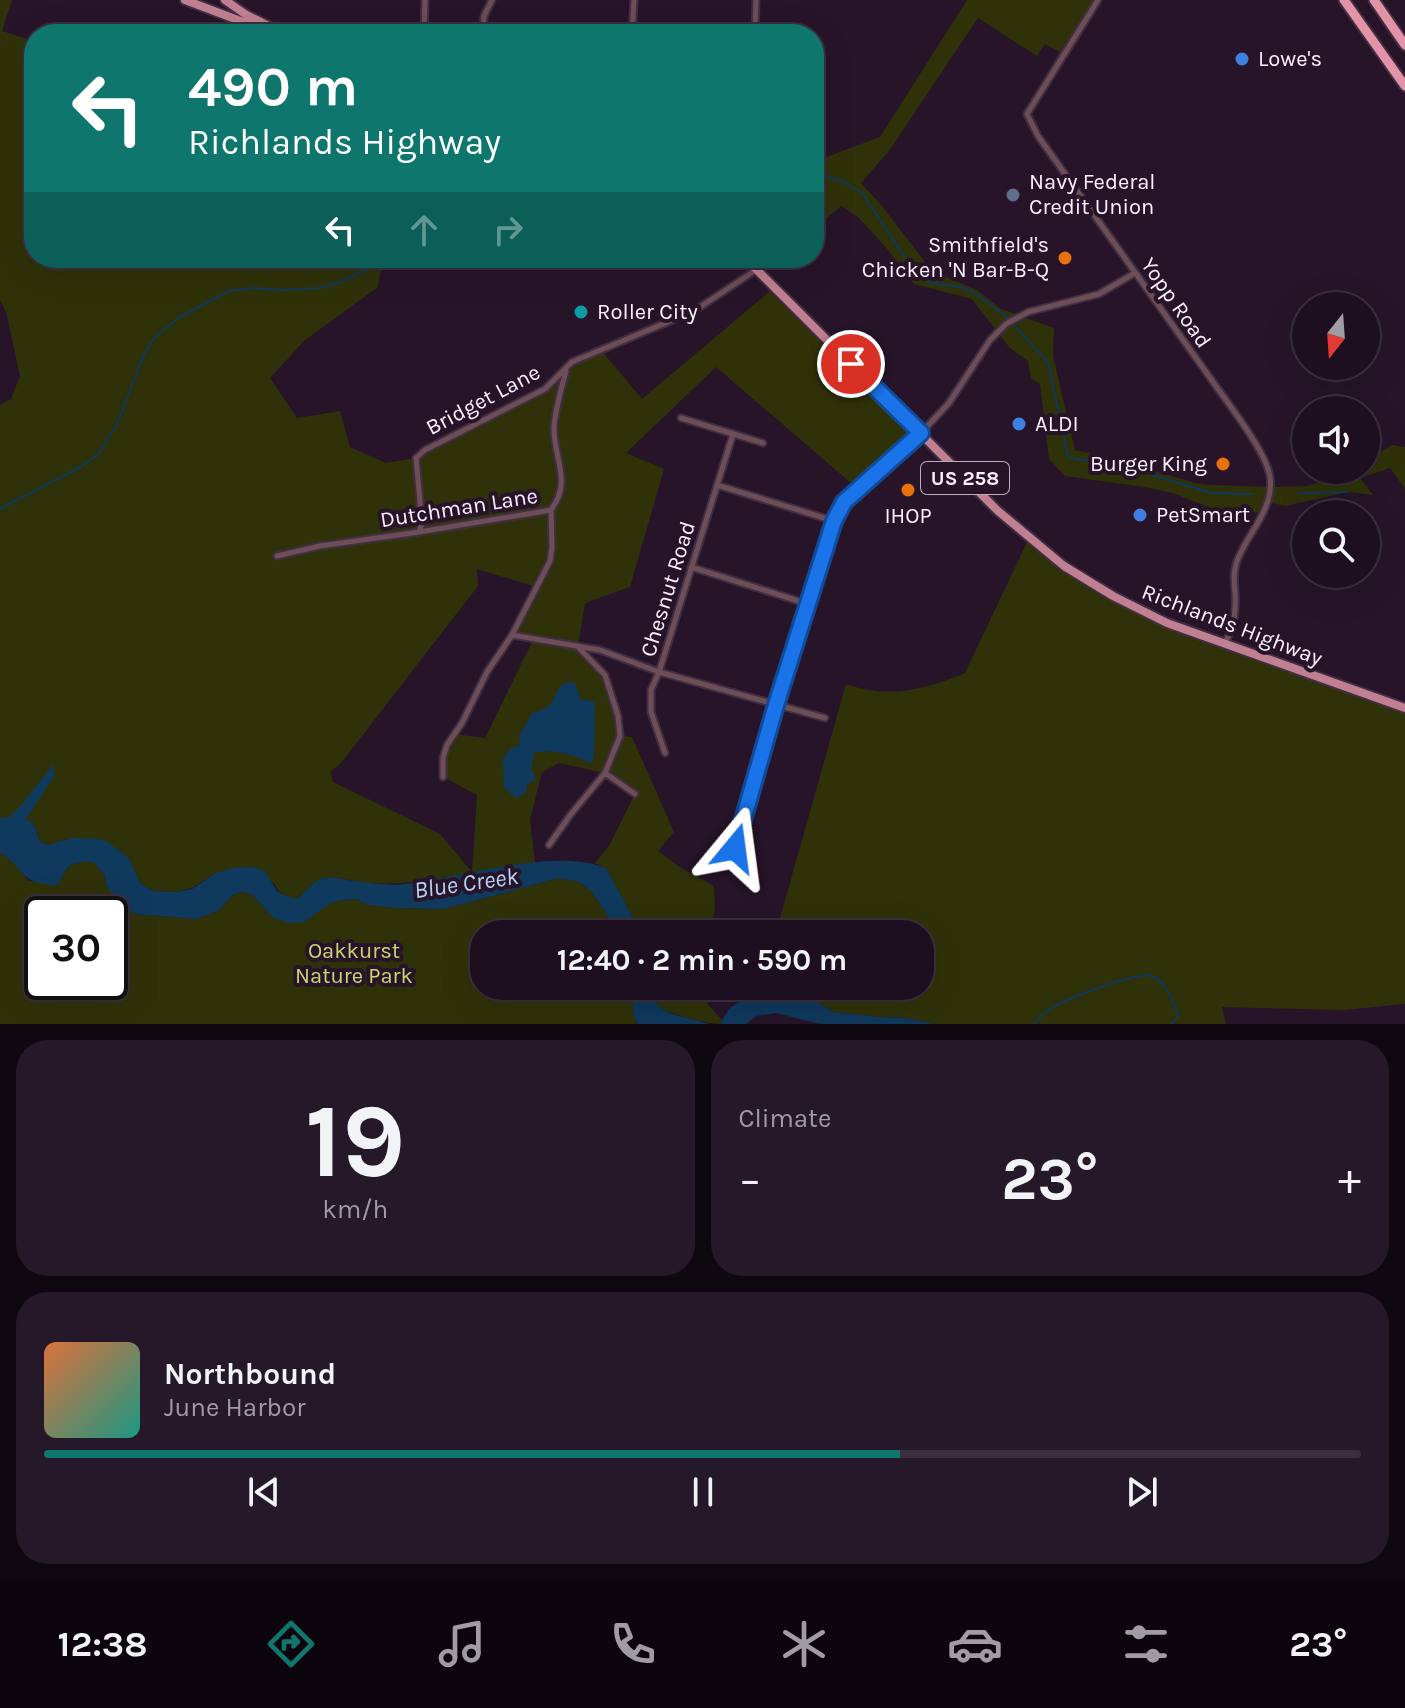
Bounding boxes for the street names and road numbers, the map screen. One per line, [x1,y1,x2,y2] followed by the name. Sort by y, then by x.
[1135,253,1217,353] street label: Yopp Road
[422,359,544,441] street label: Bridget Lane
[921,462,1009,494] road number: US 258
[378,483,540,533] street label: Dutchman Lane
[635,518,701,660] street label: Chesnut Road
[1138,579,1326,671] street label: Richlands Highway

